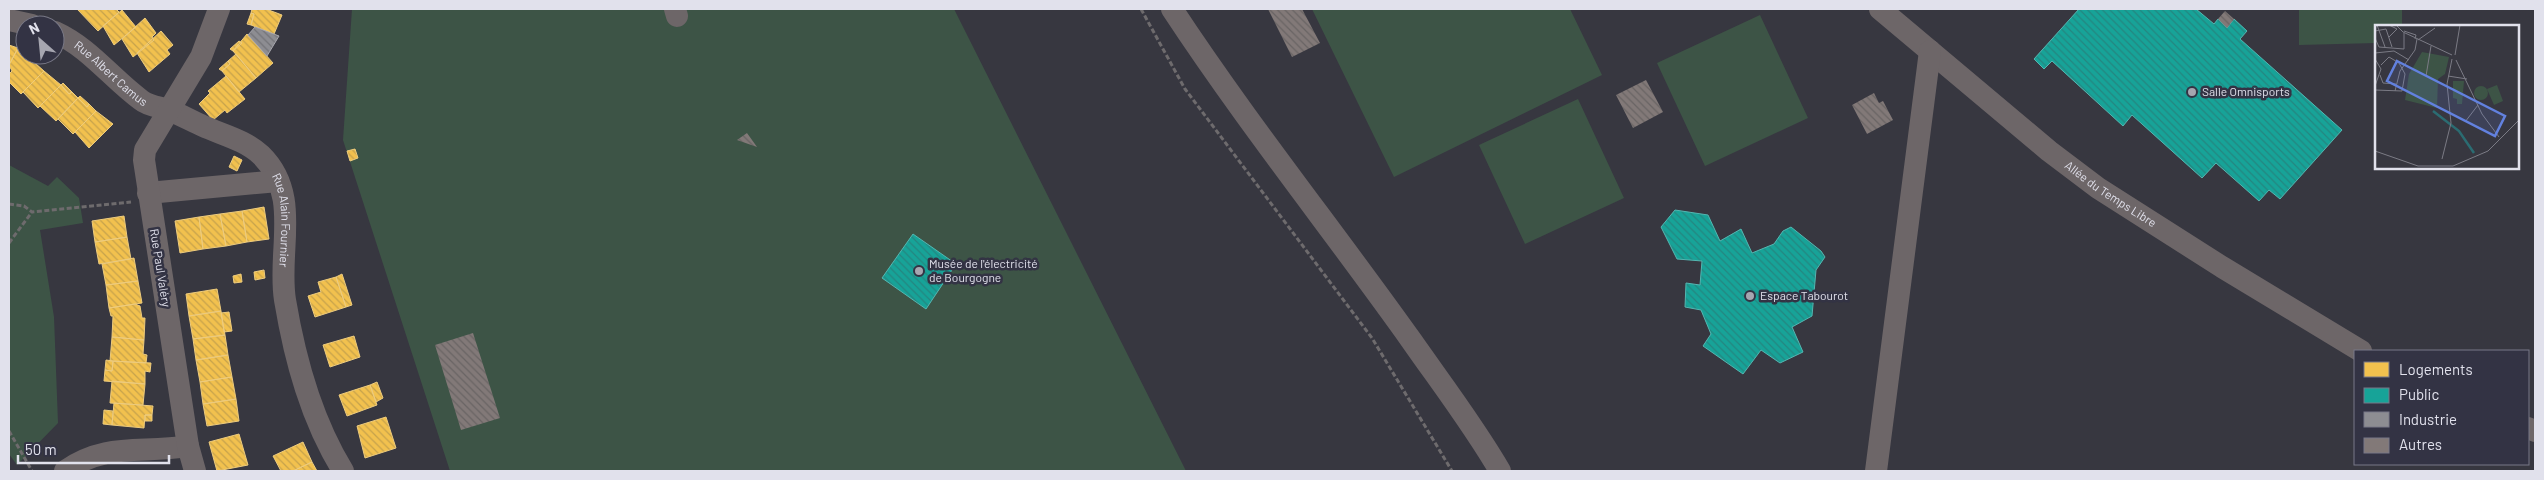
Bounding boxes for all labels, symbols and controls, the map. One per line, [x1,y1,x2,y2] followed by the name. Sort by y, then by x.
[15,15,65,65] north arrow
[26,18,42,38] text: N
[2375,25,2519,169] inset map
[72,37,150,109] street label: Rue Albert Camus
[2202,84,2290,98] place label: Salle Omnisports
[2186,86,2198,98] marker: Salle Omnisports
[2062,157,2159,229] street label: Allée du Temps Libre
[270,171,293,268] street label: Rue Alain Fournier
[148,228,174,309] street label: Rue Paul Valéry
[929,256,1038,284] place label: Musée de l'électricité de Bourgogne
[913,265,925,277] marker: Musée de l'électricité de Bourgogne
[1760,288,1848,302] place label: Espace Tabourot
[1744,290,1756,302] marker: Espace Tabourot
[2354,350,2529,465] legend
[2399,360,2473,378] text: Logements
[2399,385,2439,403] text: Public
[2399,410,2457,428] text: Industrie
[18,432,169,464] scale bar
[2399,435,2442,453] text: Autres
[25,440,57,458] text: 50 m

